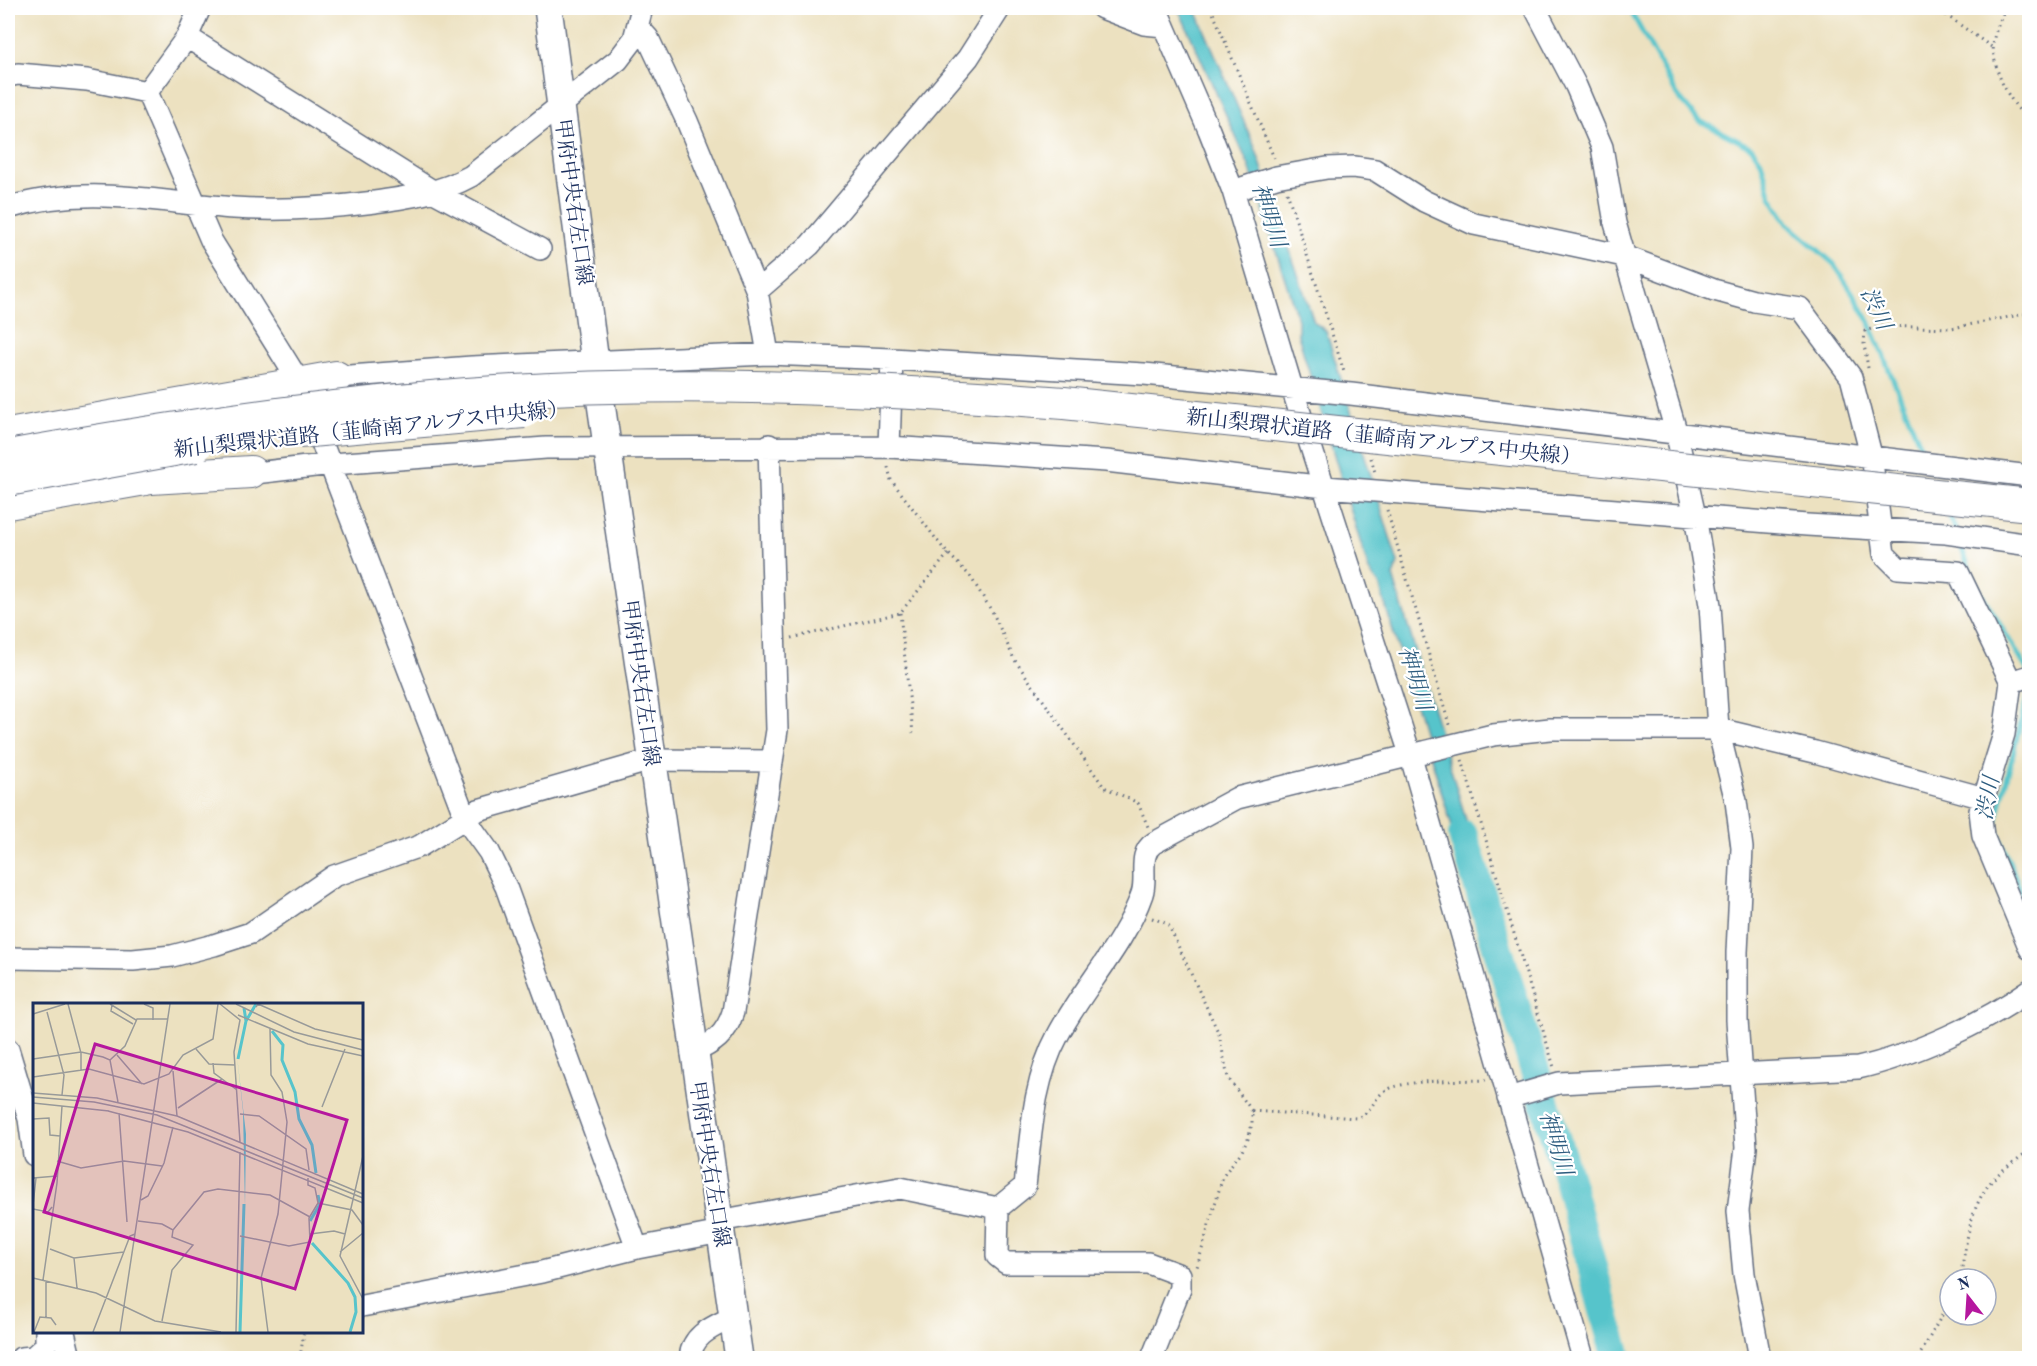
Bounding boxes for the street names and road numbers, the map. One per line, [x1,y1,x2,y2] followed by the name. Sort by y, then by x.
[550,117,597,287] street label: 甲府中央右左口線
[172,397,570,462] street label: 新山梨環状道路（韮崎南アルプス中央線）
[1185,405,1583,470] street label: 新山梨環状道路（韮崎南アルプス中央線）
[617,598,664,768] street label: 甲府中央右左口線
[685,1079,734,1249] street label: 甲府中央右左口線

